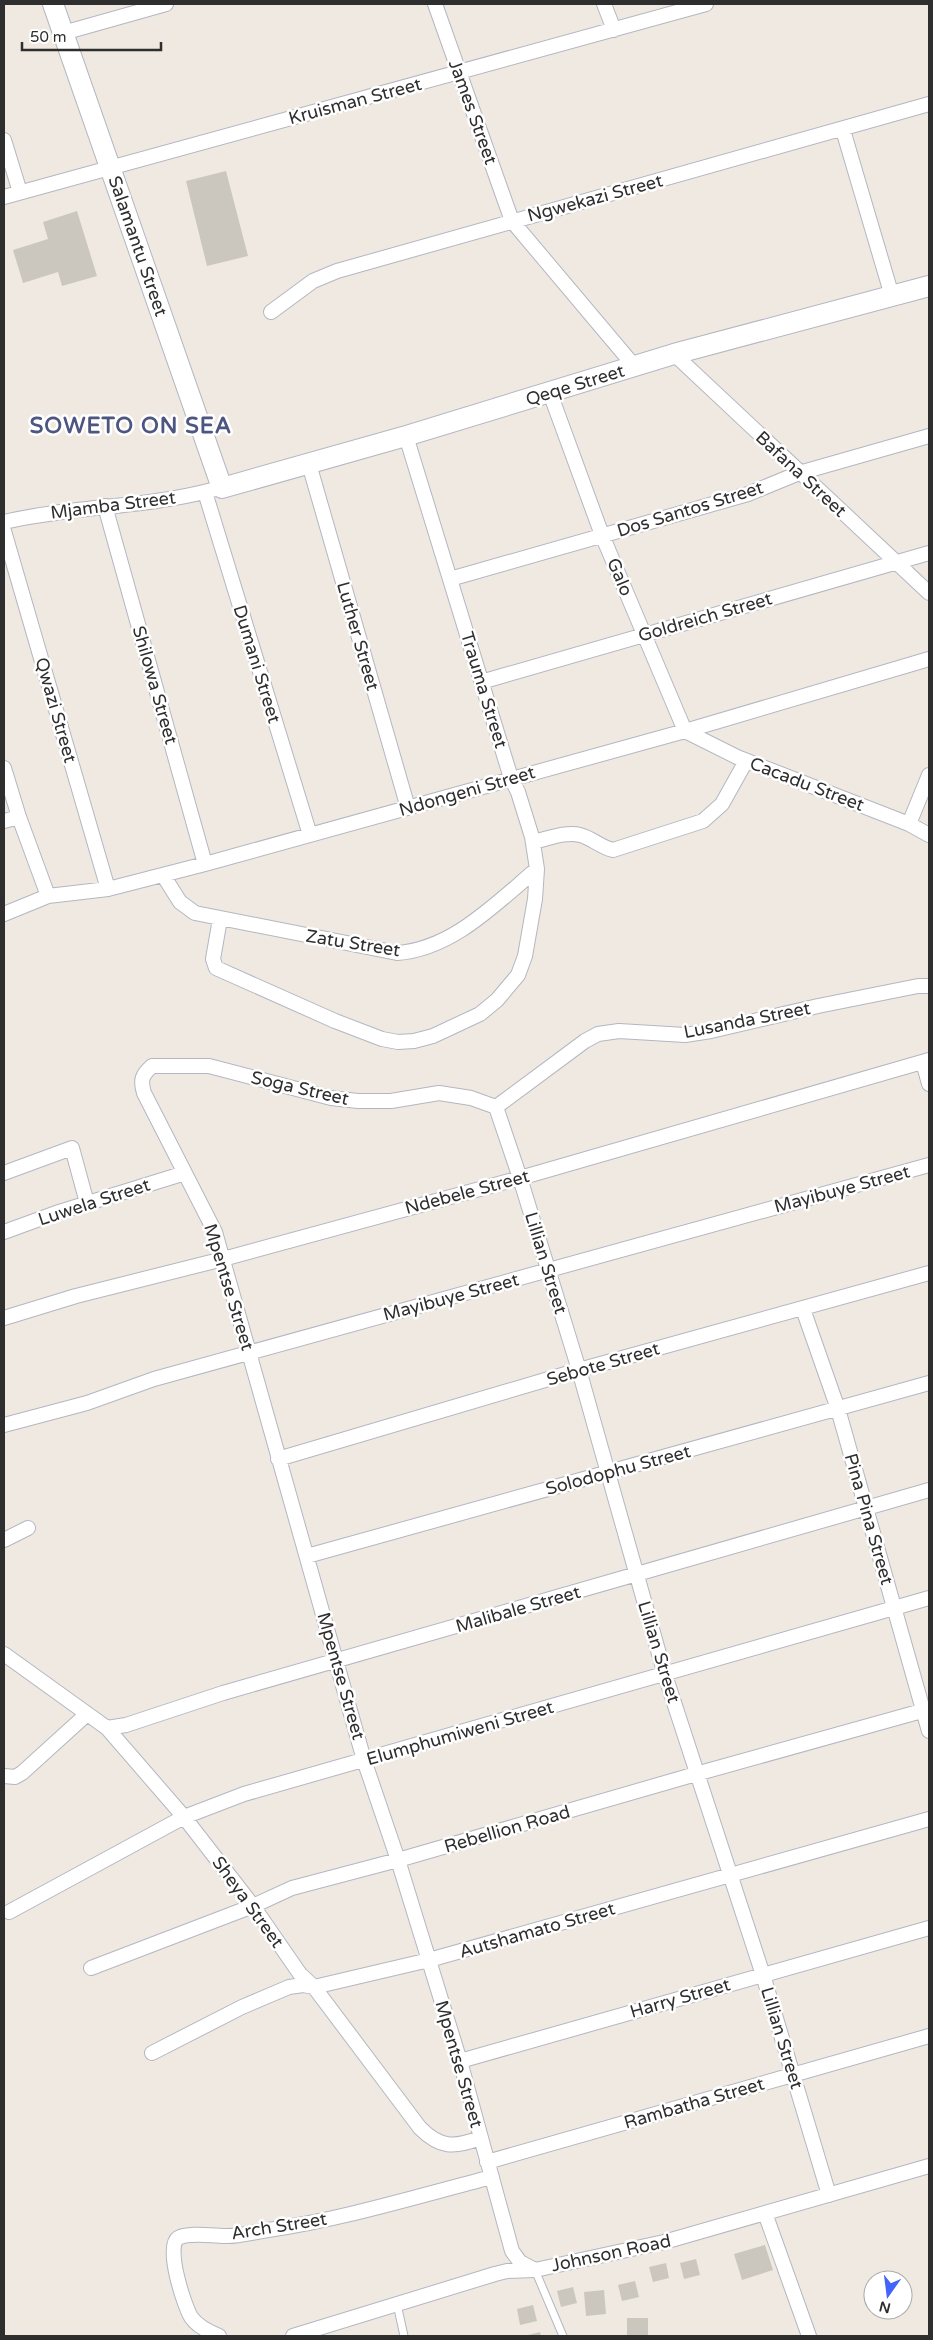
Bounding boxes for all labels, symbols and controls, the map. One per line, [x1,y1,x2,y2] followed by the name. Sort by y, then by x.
[22,20,161,52] scale bar
[30,28,67,46] text: 50 m
[444,57,502,168] street label: James Street
[286,73,424,129] street label: Kruisman Street
[525,169,665,227] street label: Ngwekazi Street
[104,173,172,319] street label: Salamantu Street
[523,360,627,410] street label: Qeqe Street
[30,413,232,439] district label: SOWETO ON SEA
[751,426,851,522] street label: Bafana Street
[614,476,766,542] street label: Dos Santos Street
[49,486,177,524] street label: Mjamba Street
[602,555,638,599] street label: Galo
[332,579,384,693] street label: Luther Street
[635,587,775,647] street label: Goldreich Street
[229,602,285,726] street label: Dumani Street
[128,623,182,747] street label: Shilowa Street
[456,629,512,751] street label: Trauma Street
[30,655,82,765] street label: Qwazi Street
[747,752,867,816] street label: Cacadu Street
[396,761,538,821] street label: Ndongeni Street
[304,925,402,961] street label: Zatu Street
[682,997,812,1043] street label: Lusanda Street
[249,1066,351,1110] street label: Soga Street
[772,1160,912,1218] street label: Mayibuye Street
[402,1165,532,1219] street label: Ndebele Street
[35,1174,153,1230] street label: Luwela Street
[520,1209,572,1317] street label: Lillian Street
[199,1221,259,1353] street label: Mpentse Street
[381,1268,521,1326] street label: Mayibuye Street
[544,1337,662,1391] street label: Sebote Street
[543,1440,693,1500] street label: Solodophu Street
[840,1451,898,1587] street label: Pina Pina Street
[453,1581,583,1637] street label: Malibale Street
[633,1598,685,1706] street label: Lillian Street
[312,1610,370,1742] street label: Mpentse Street
[364,1696,556,1770] street label: Elumphumiweni Street
[442,1801,572,1857] street label: Rebellion Road
[207,1852,289,1952] street label: Sheya Street
[457,1897,618,1963] street label: Autshamato Street
[627,1973,733,2023] street label: Harry Street
[756,1984,808,2092] street label: Lillian Street
[430,1998,488,2130] street label: Mpentse Street
[621,2072,767,2134] street label: Rambatha Street
[230,2208,329,2244] street label: Arch Street
[549,2230,673,2276] street label: Johnson Road
[863,2270,913,2320] north arrow
[877,2298,892,2317] text: N

